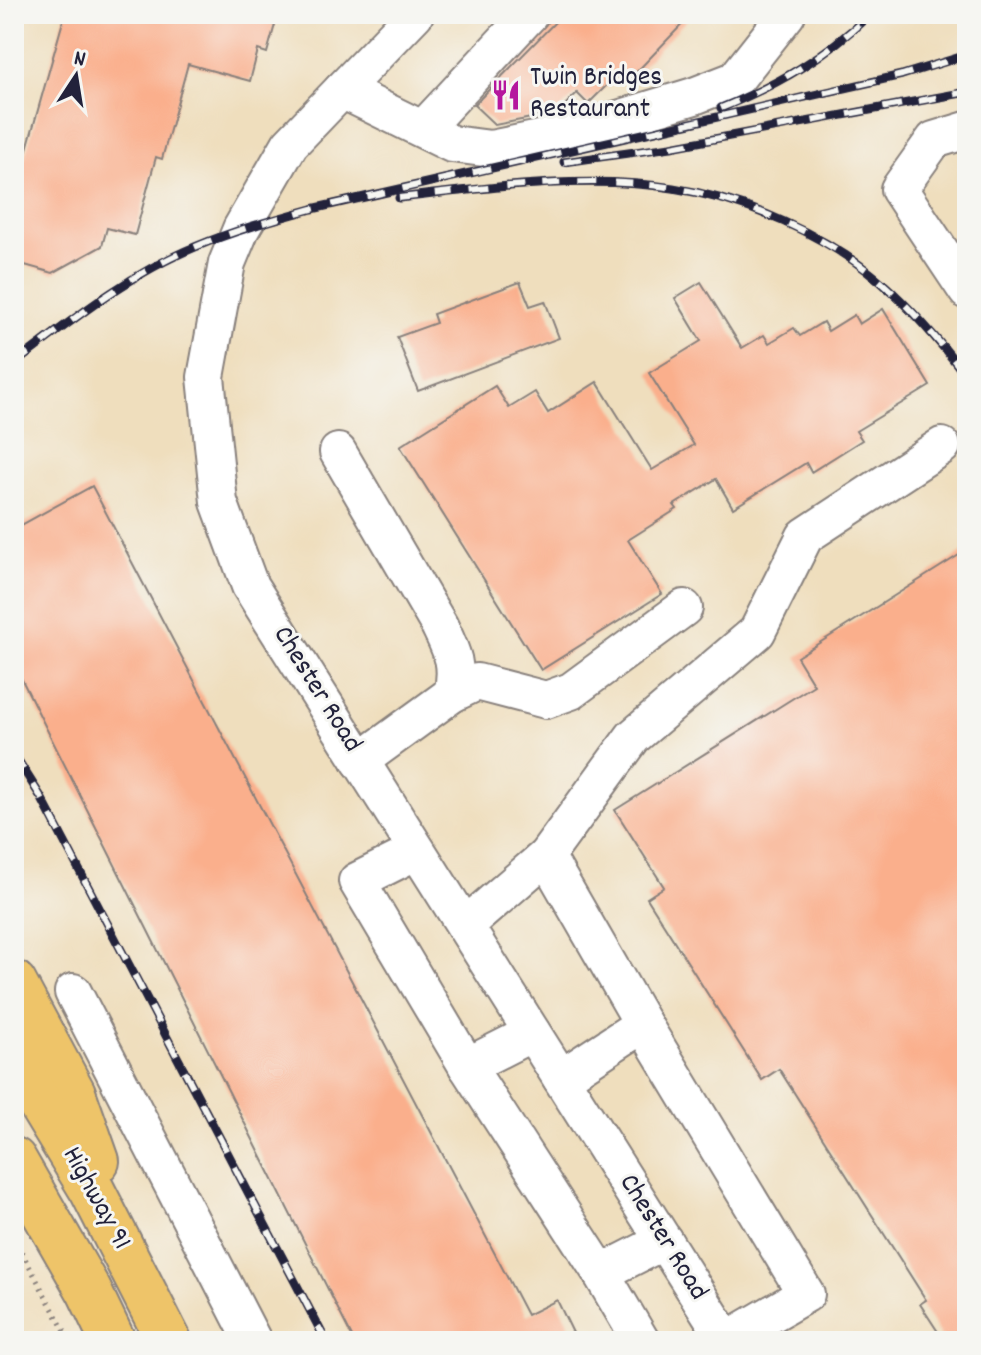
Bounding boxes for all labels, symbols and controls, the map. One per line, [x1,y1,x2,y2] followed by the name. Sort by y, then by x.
[36,36,116,116] north arrow
[71,44,88,76] text: N
[530,59,662,131] place label: Twin Bridges Restaurant
[489,78,523,112] restaurant icon: Twin Bridges Restaurant
[261,619,371,761] street label: Chester Road
[50,1140,140,1258] street label: Highway 91
[607,1167,717,1309] street label: Chester Road

